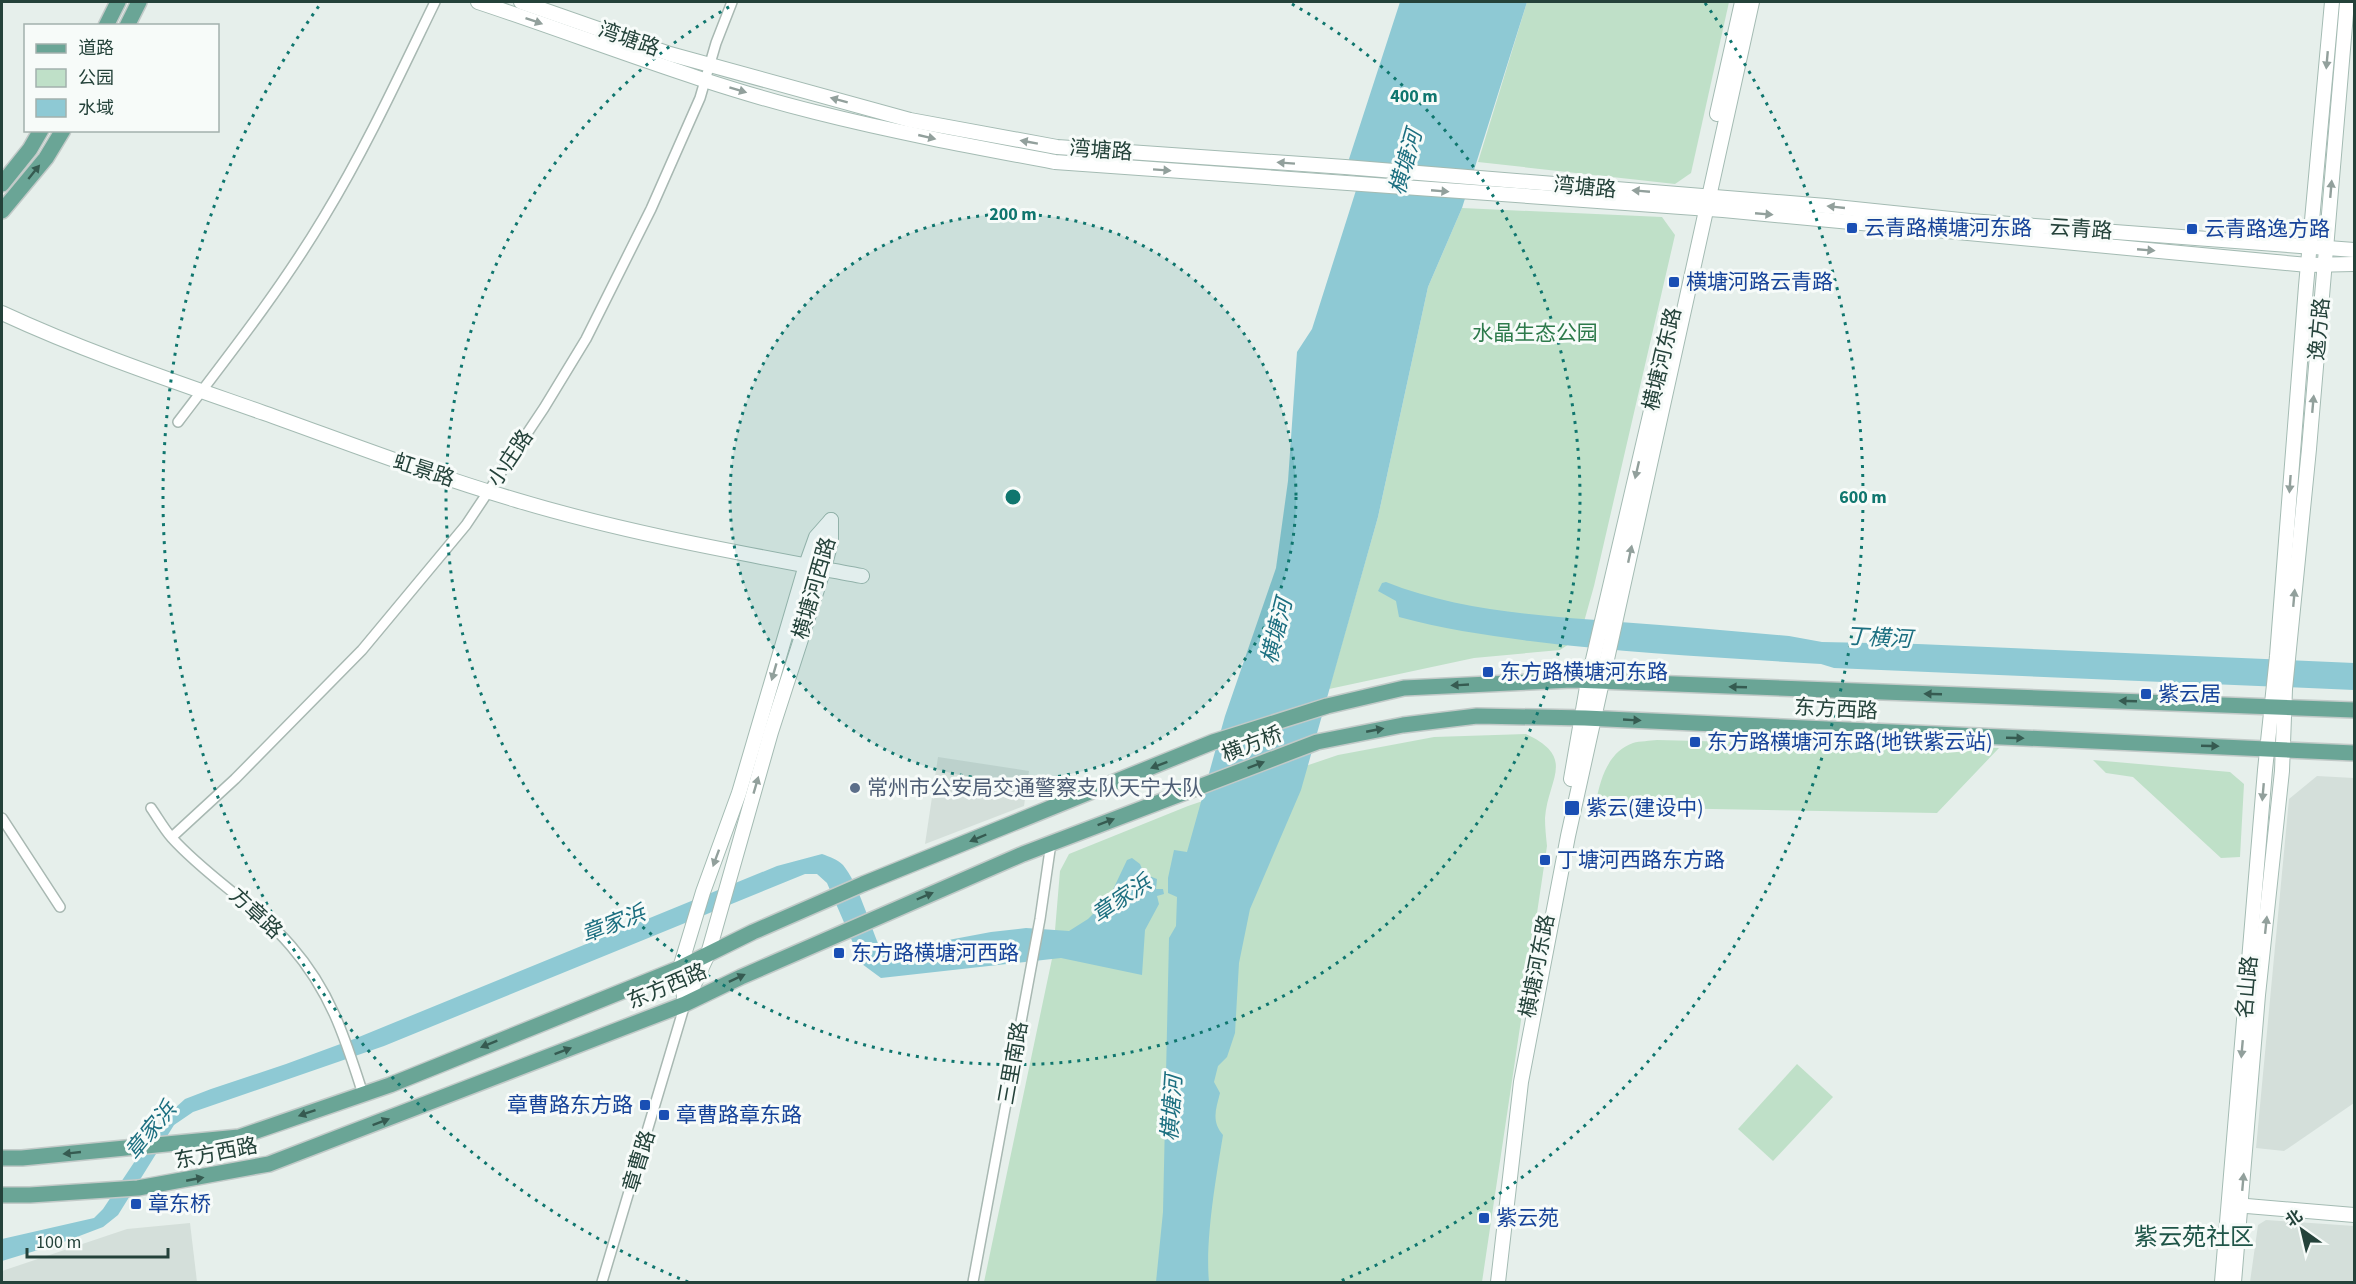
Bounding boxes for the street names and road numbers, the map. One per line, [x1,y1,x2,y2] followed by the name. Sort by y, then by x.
[594,15,664,63] street label: 湾塘路
[1069,133,1133,167] street label: 湾塘路
[1552,169,1618,205] street label: 湾塘路
[2049,212,2113,246] street label: 云青路
[2301,296,2337,362] street label: 逸方路
[1636,304,1688,414] street label: 横塘河东路
[480,423,540,493] street label: 小庄路
[389,446,459,494] street label: 虹景路
[785,533,843,643] street label: 横塘河西路
[1793,692,1879,726] street label: 东方西路
[1217,719,1287,769] street label: 横方桥
[223,881,289,945] street label: 方章路
[1512,912,1562,1020] street label: 横塘河东路
[2229,954,2265,1020] street label: 名山路
[622,956,712,1016] street label: 东方西路
[991,1019,1035,1107] street label: 三里南路
[615,1126,663,1196] street label: 章曹路
[172,1130,260,1176] street label: 东方西路

